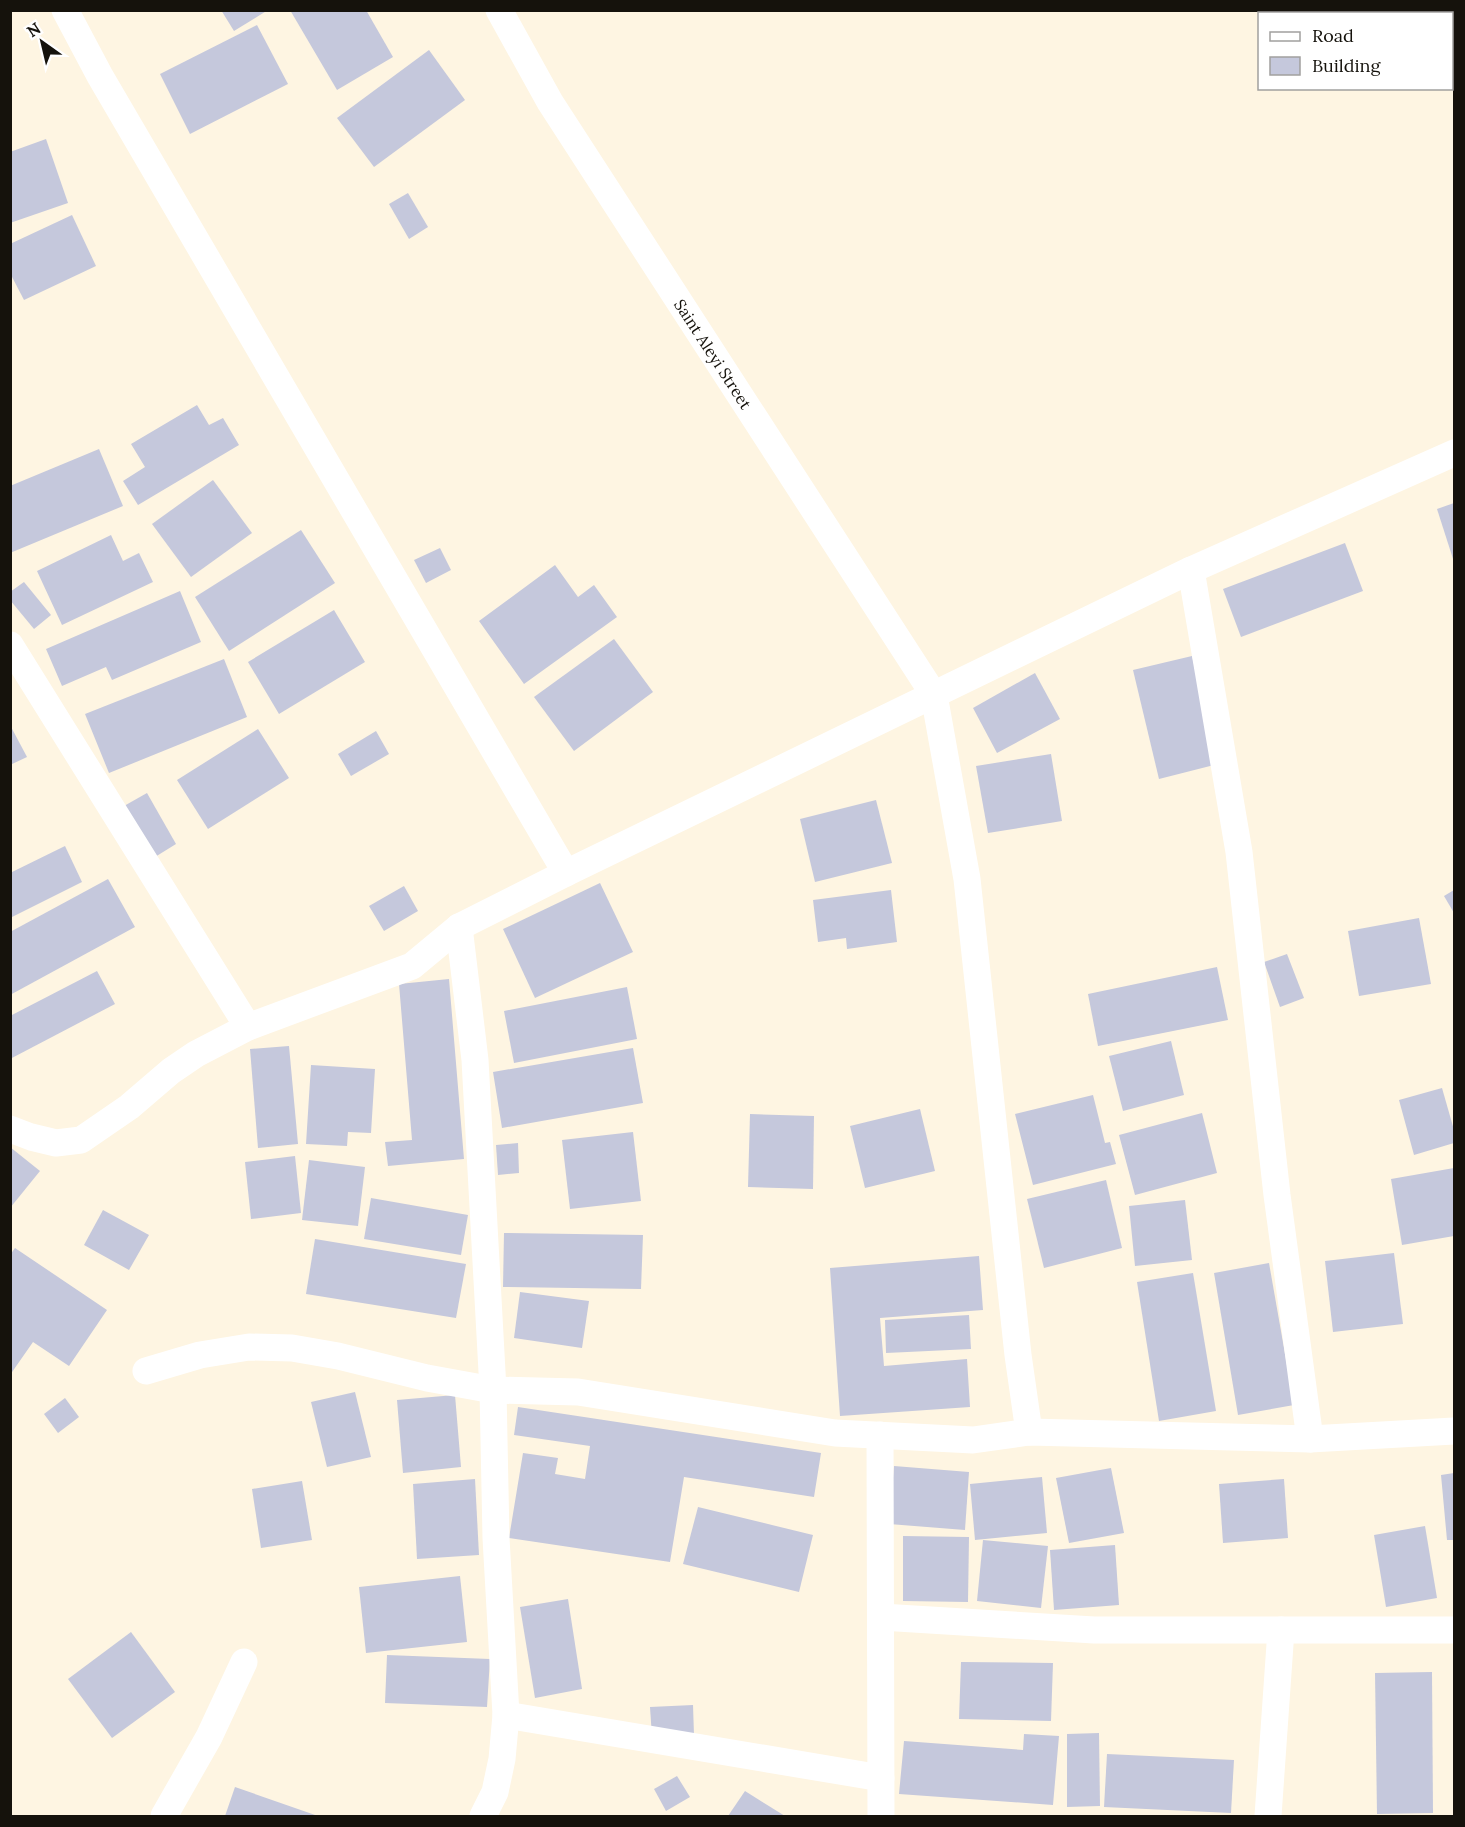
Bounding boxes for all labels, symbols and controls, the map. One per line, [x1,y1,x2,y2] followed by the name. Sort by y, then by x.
[12,12,72,72] north arrow
[1258,12,1453,90] legend
[23,18,44,41] text: N
[1312,24,1354,47] text: Road
[1312,54,1382,77] text: Building
[670,295,756,413] street label: Saint Aleyi Street

